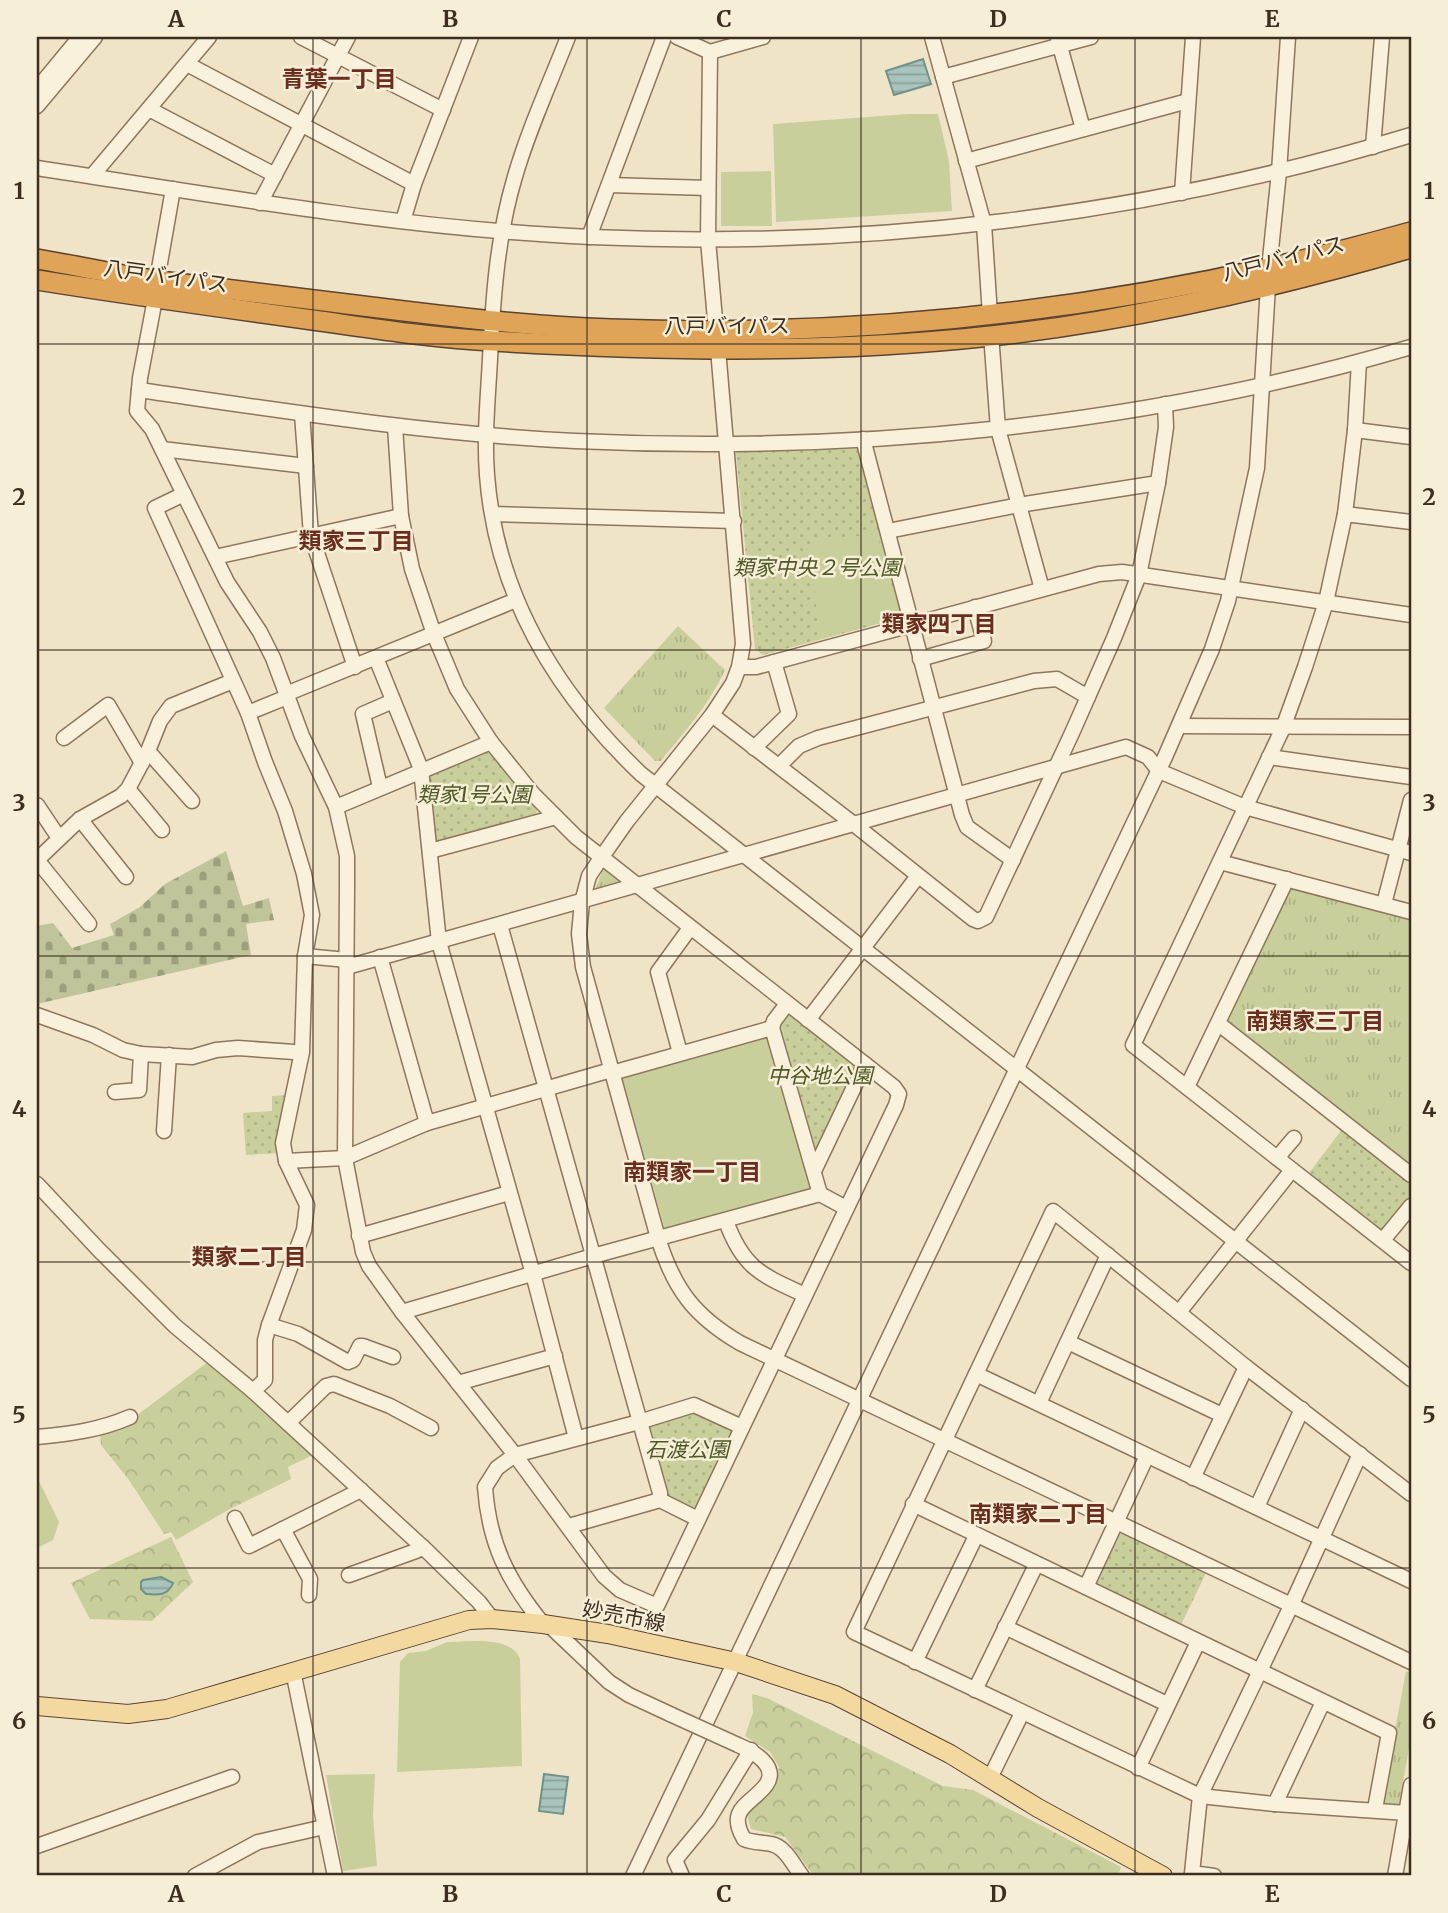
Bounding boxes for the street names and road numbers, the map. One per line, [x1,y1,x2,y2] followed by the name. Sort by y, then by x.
[1219,230,1347,286] street label: 八戸バイパス
[102,254,230,298] street label: 八戸バイパス
[664,312,790,339] street label: 八戸バイパス
[580,1595,668,1637] street label: 妙売市線

